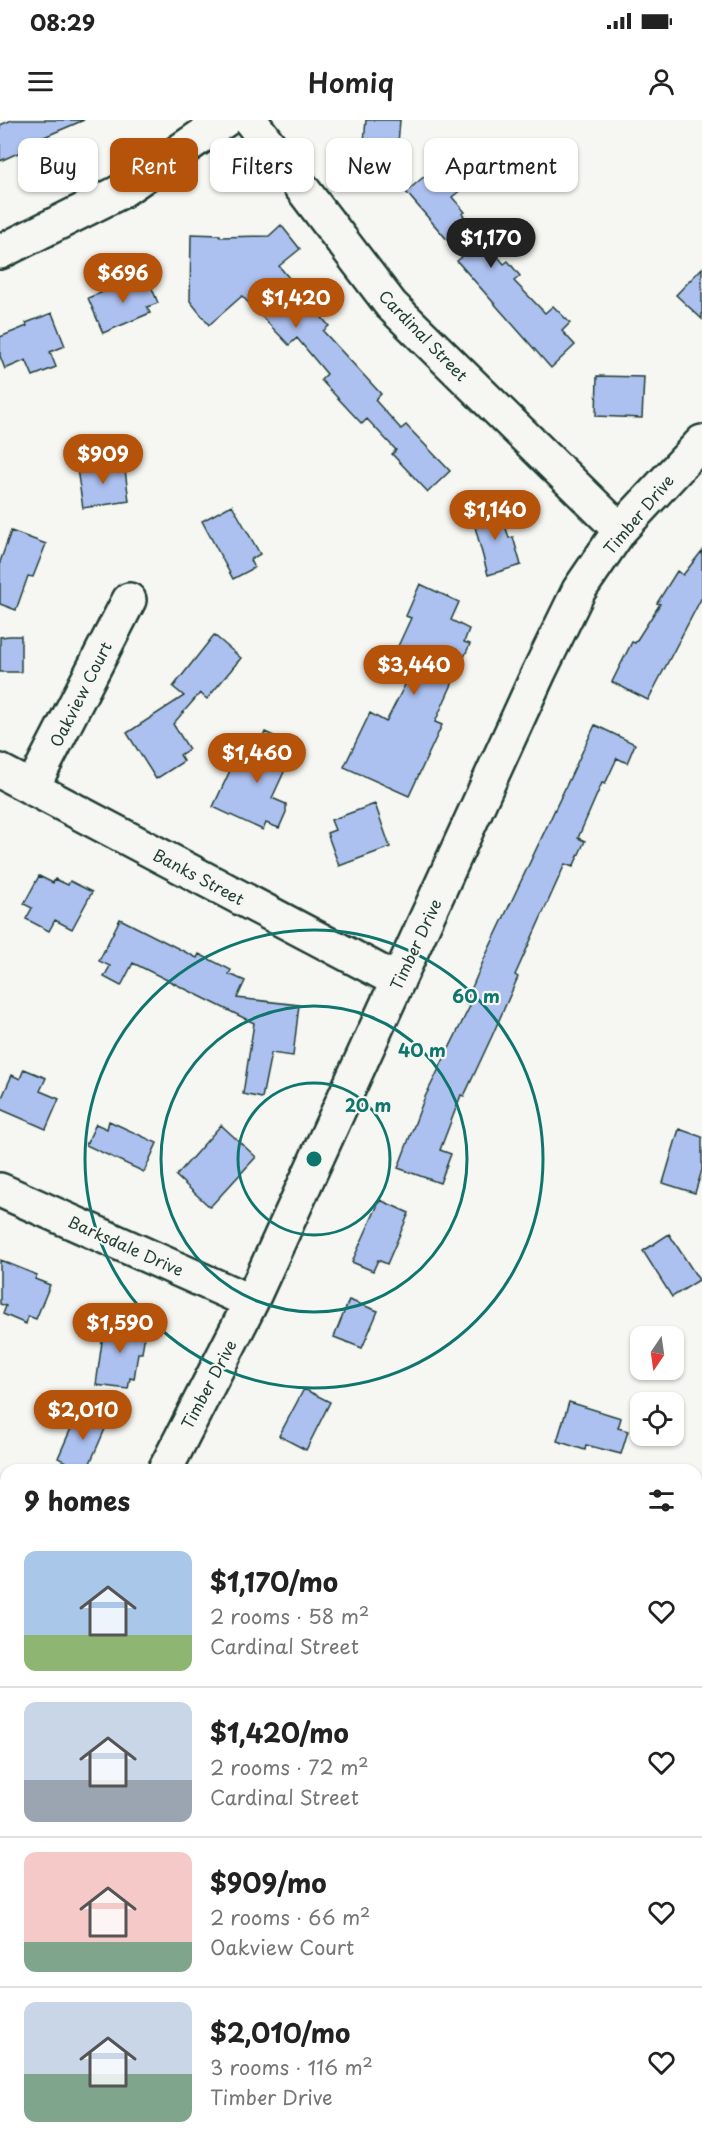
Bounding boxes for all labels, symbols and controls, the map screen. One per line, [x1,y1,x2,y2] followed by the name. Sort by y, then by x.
[30,5,95,38] text: 08:29
[308,61,394,102] text: Homiq
[24,65,57,98] icon: menu
[645,65,678,98] icon: person
[18,138,98,192] chip: Buy
[110,138,198,192] chip: Rent
[210,138,314,192] chip: Filters
[326,138,412,192] chip: New
[424,138,578,192] chip: Apartment
[442,218,540,269] pin: $1,170
[461,222,522,252] text: $1,170
[87,253,159,304] pin: $696
[97,257,149,287] text: $696
[247,278,345,329] pin: $1,420
[261,282,331,312] text: $1,420
[374,284,474,386] street label: Cardinal Street
[67,434,139,485] pin: $909
[77,438,129,468] text: $909
[597,469,679,559] street label: Timber Drive
[446,490,544,541] pin: $1,140
[464,494,526,524] text: $1,140
[43,637,117,751] street label: Oakview Court
[365,645,463,696] pin: $3,440
[377,649,451,679] text: $3,440
[208,733,306,784] pin: $1,460
[222,737,292,767] text: $1,460
[149,842,249,910] street label: Banks Street
[383,894,447,994] street label: Timber Drive
[452,982,500,1009] text: 60 m
[398,1036,446,1063] text: 40 m
[345,1091,391,1118] text: 20 m
[304,1149,324,1169] centre of rings
[64,1209,188,1281] street label: Barksdale Drive
[71,1303,169,1354] pin: $1,590
[87,1307,153,1337] text: $1,590
[630,1326,684,1380] north arrow
[630,1326,684,1446] map controls
[174,1335,242,1433] street label: Timber Drive
[34,1390,132,1441] pin: $2,010
[630,1392,684,1446] button: locate
[48,1394,118,1424] text: $2,010
[24,1481,130,1520] text: 9 homes
[645,1484,678,1517] icon: filters
[210,1562,338,1601] text: $1,170/mo
[72,1575,144,1647] icon: home
[645,1595,678,1628] icon: heart
[210,1601,369,1631] text: 2 rooms · 58 m²
[210,1631,359,1661] text: Cardinal Street
[210,1713,349,1752] text: $1,420/mo
[72,1726,144,1798] icon: home
[645,1746,678,1779] icon: heart
[210,1752,369,1782] text: 2 rooms · 72 m²
[210,1782,359,1812] text: Cardinal Street
[210,1863,326,1902] text: $909/mo
[72,1876,144,1948] icon: home
[645,1896,678,1929] icon: heart
[210,1902,370,1932] text: 2 rooms · 66 m²
[210,1932,354,1962] text: Oakview Court
[210,2013,350,2052] text: $2,010/mo
[72,2026,144,2098] icon: home
[645,2046,678,2079] icon: heart
[210,2052,373,2082] text: 3 rooms · 116 m²
[210,2082,333,2112] text: Timber Drive

